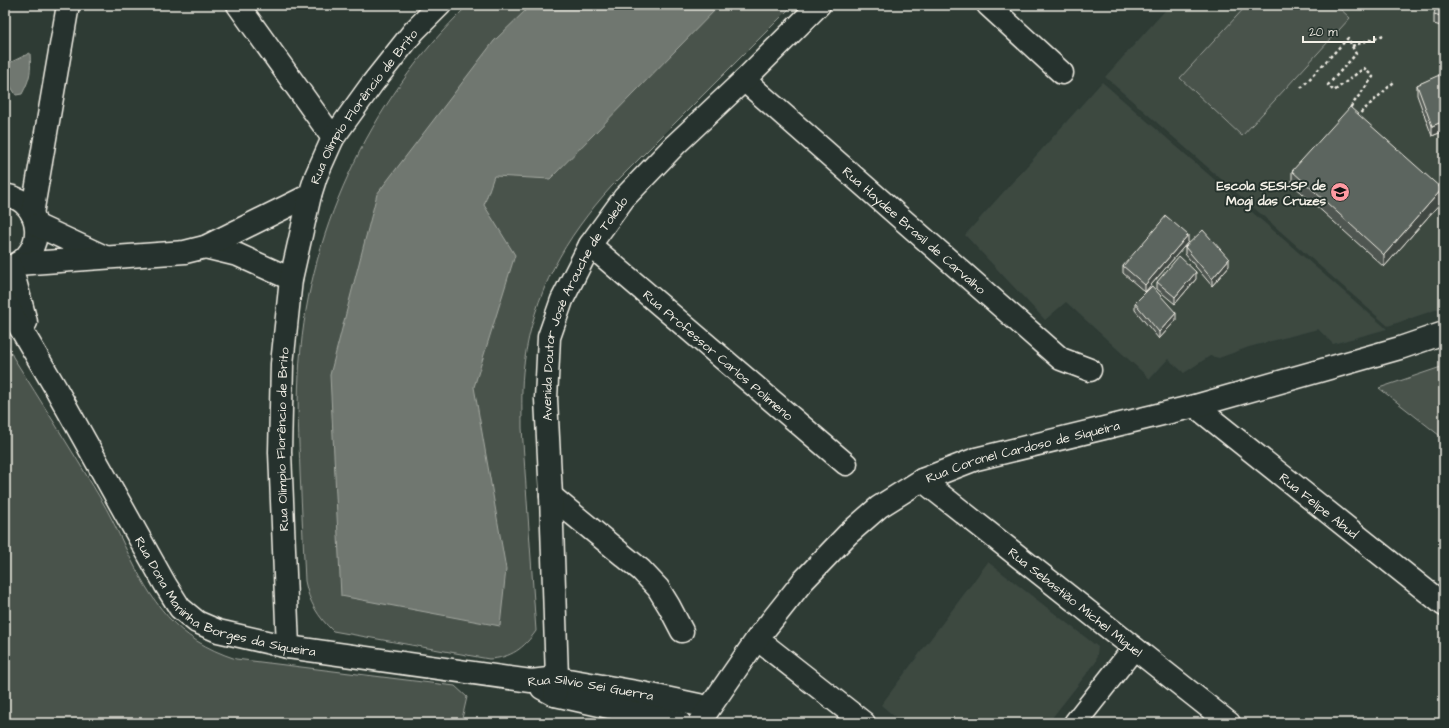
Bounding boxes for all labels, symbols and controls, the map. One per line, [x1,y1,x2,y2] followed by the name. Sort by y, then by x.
[1303,18,1374,44] scale bar
[1309,24,1338,41] text: 20 m
[306,25,423,186] street label: Rua Olímpio Florêncio de Brito
[838,163,990,299] street label: Rua Haydee Brasil de Carvalho
[1216,177,1326,212] place label: Escola SESI-SP de Mogi das Cruzes
[1329,181,1351,203] school or university icon: Escola SESI-SP de Mogi das Cruzes
[538,193,633,421] street label: Avenida Doutor José Arouche de Toledo
[639,286,797,426] street label: Rua Professor Carlos Polimeno
[272,346,294,531] street label: Rua Olímpio Florêncio de Brito
[923,416,1122,488] street label: Rua Coronel Cardoso de Siqueira
[1275,469,1362,543] street label: Rua Felipe Abud
[130,533,317,661] street label: Rua Dona Maninha Borges da Siqueira
[1004,544,1146,661] street label: Rua Sebastião Michel Miguel
[527,670,656,705] street label: Rua Sílvio Sei Guerra

